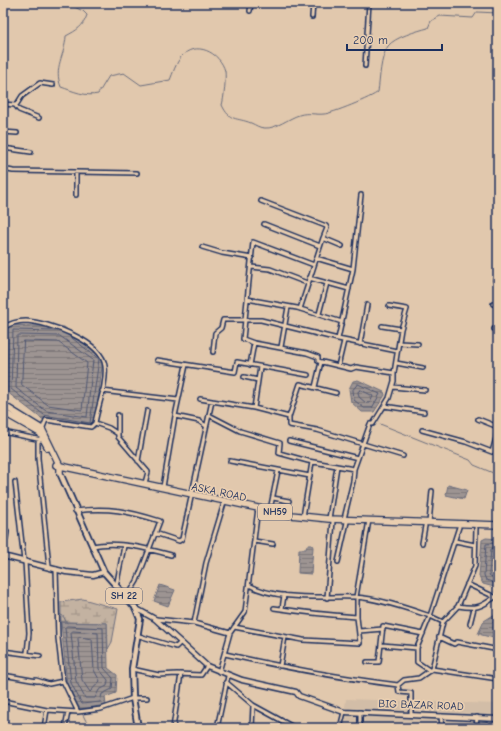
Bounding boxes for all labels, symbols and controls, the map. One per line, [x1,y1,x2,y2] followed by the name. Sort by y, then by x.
[347,26,442,52] scale bar
[353,33,388,47] text: 200 m
[190,480,248,504] street label: ASKA ROAD
[258,504,292,520] road number: NH59
[106,588,142,604] road number: SH 22
[378,697,464,713] street label: BIG BAZAR ROAD

